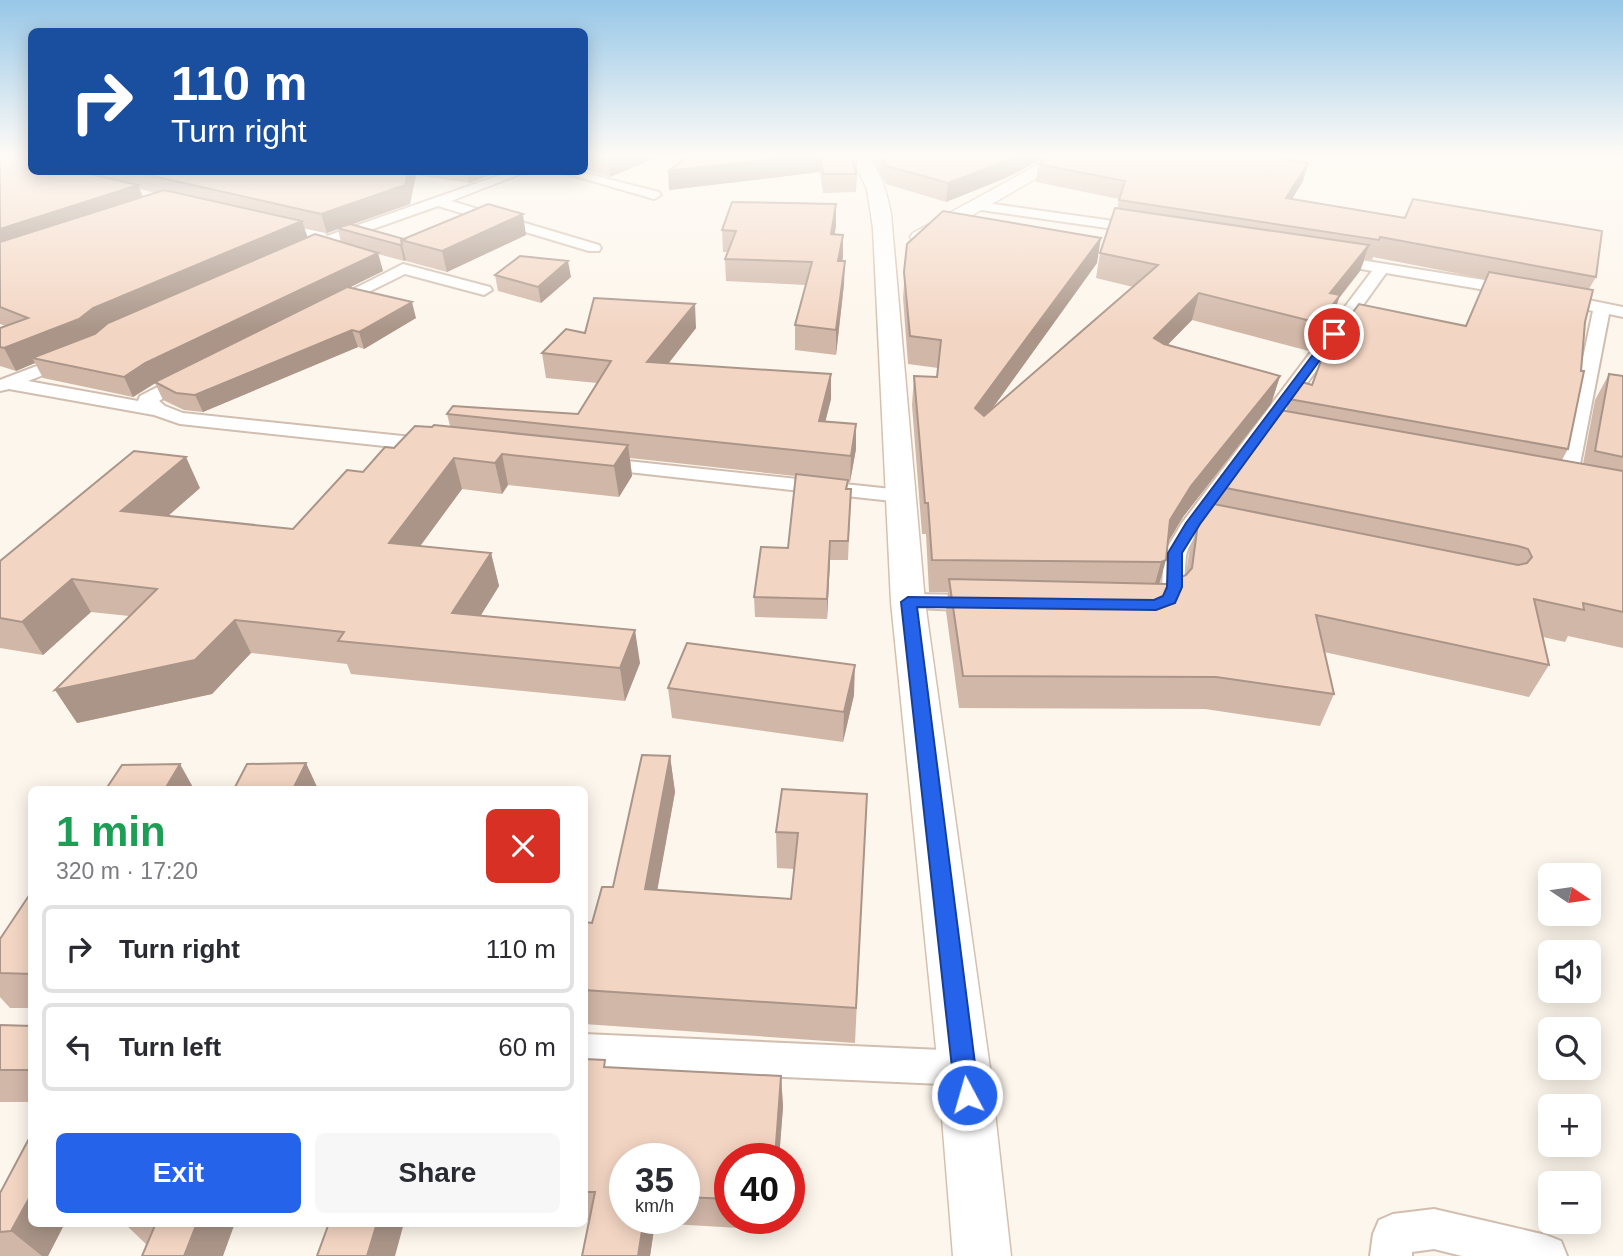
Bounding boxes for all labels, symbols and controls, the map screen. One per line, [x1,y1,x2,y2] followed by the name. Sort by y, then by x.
[56,56,147,147] icon: right
[171,56,307,110] text: 110 m
[171,113,307,149] text: Turn right
[1304,304,1364,364] pin
[1315,315,1353,353] icon: arrive
[56,808,166,855] text: 1 min
[486,809,560,883] button: close
[56,858,198,884] text: 320 m · 17:20
[1538,863,1601,926] north arrow
[1538,863,1601,1234] map controls
[60,930,98,968] icon: right
[119,934,240,964] text: Turn right
[486,934,556,964] text: 110 m
[1538,940,1601,1003] button: sound
[1538,1017,1601,1080] button: search
[60,1028,98,1066] icon: left
[119,1032,221,1062] text: Turn left
[498,1032,556,1062] text: 60 m
[930,1058,1004,1132] position arrow
[1538,1094,1601,1157] button: +
[56,1133,301,1213] button: Exit
[315,1133,560,1213] button: Share
[714,1143,805,1234] speed limit sign: 40
[635,1160,674,1199] text: 35
[1538,1171,1601,1234] button: −
[635,1196,674,1216] text: km/h

